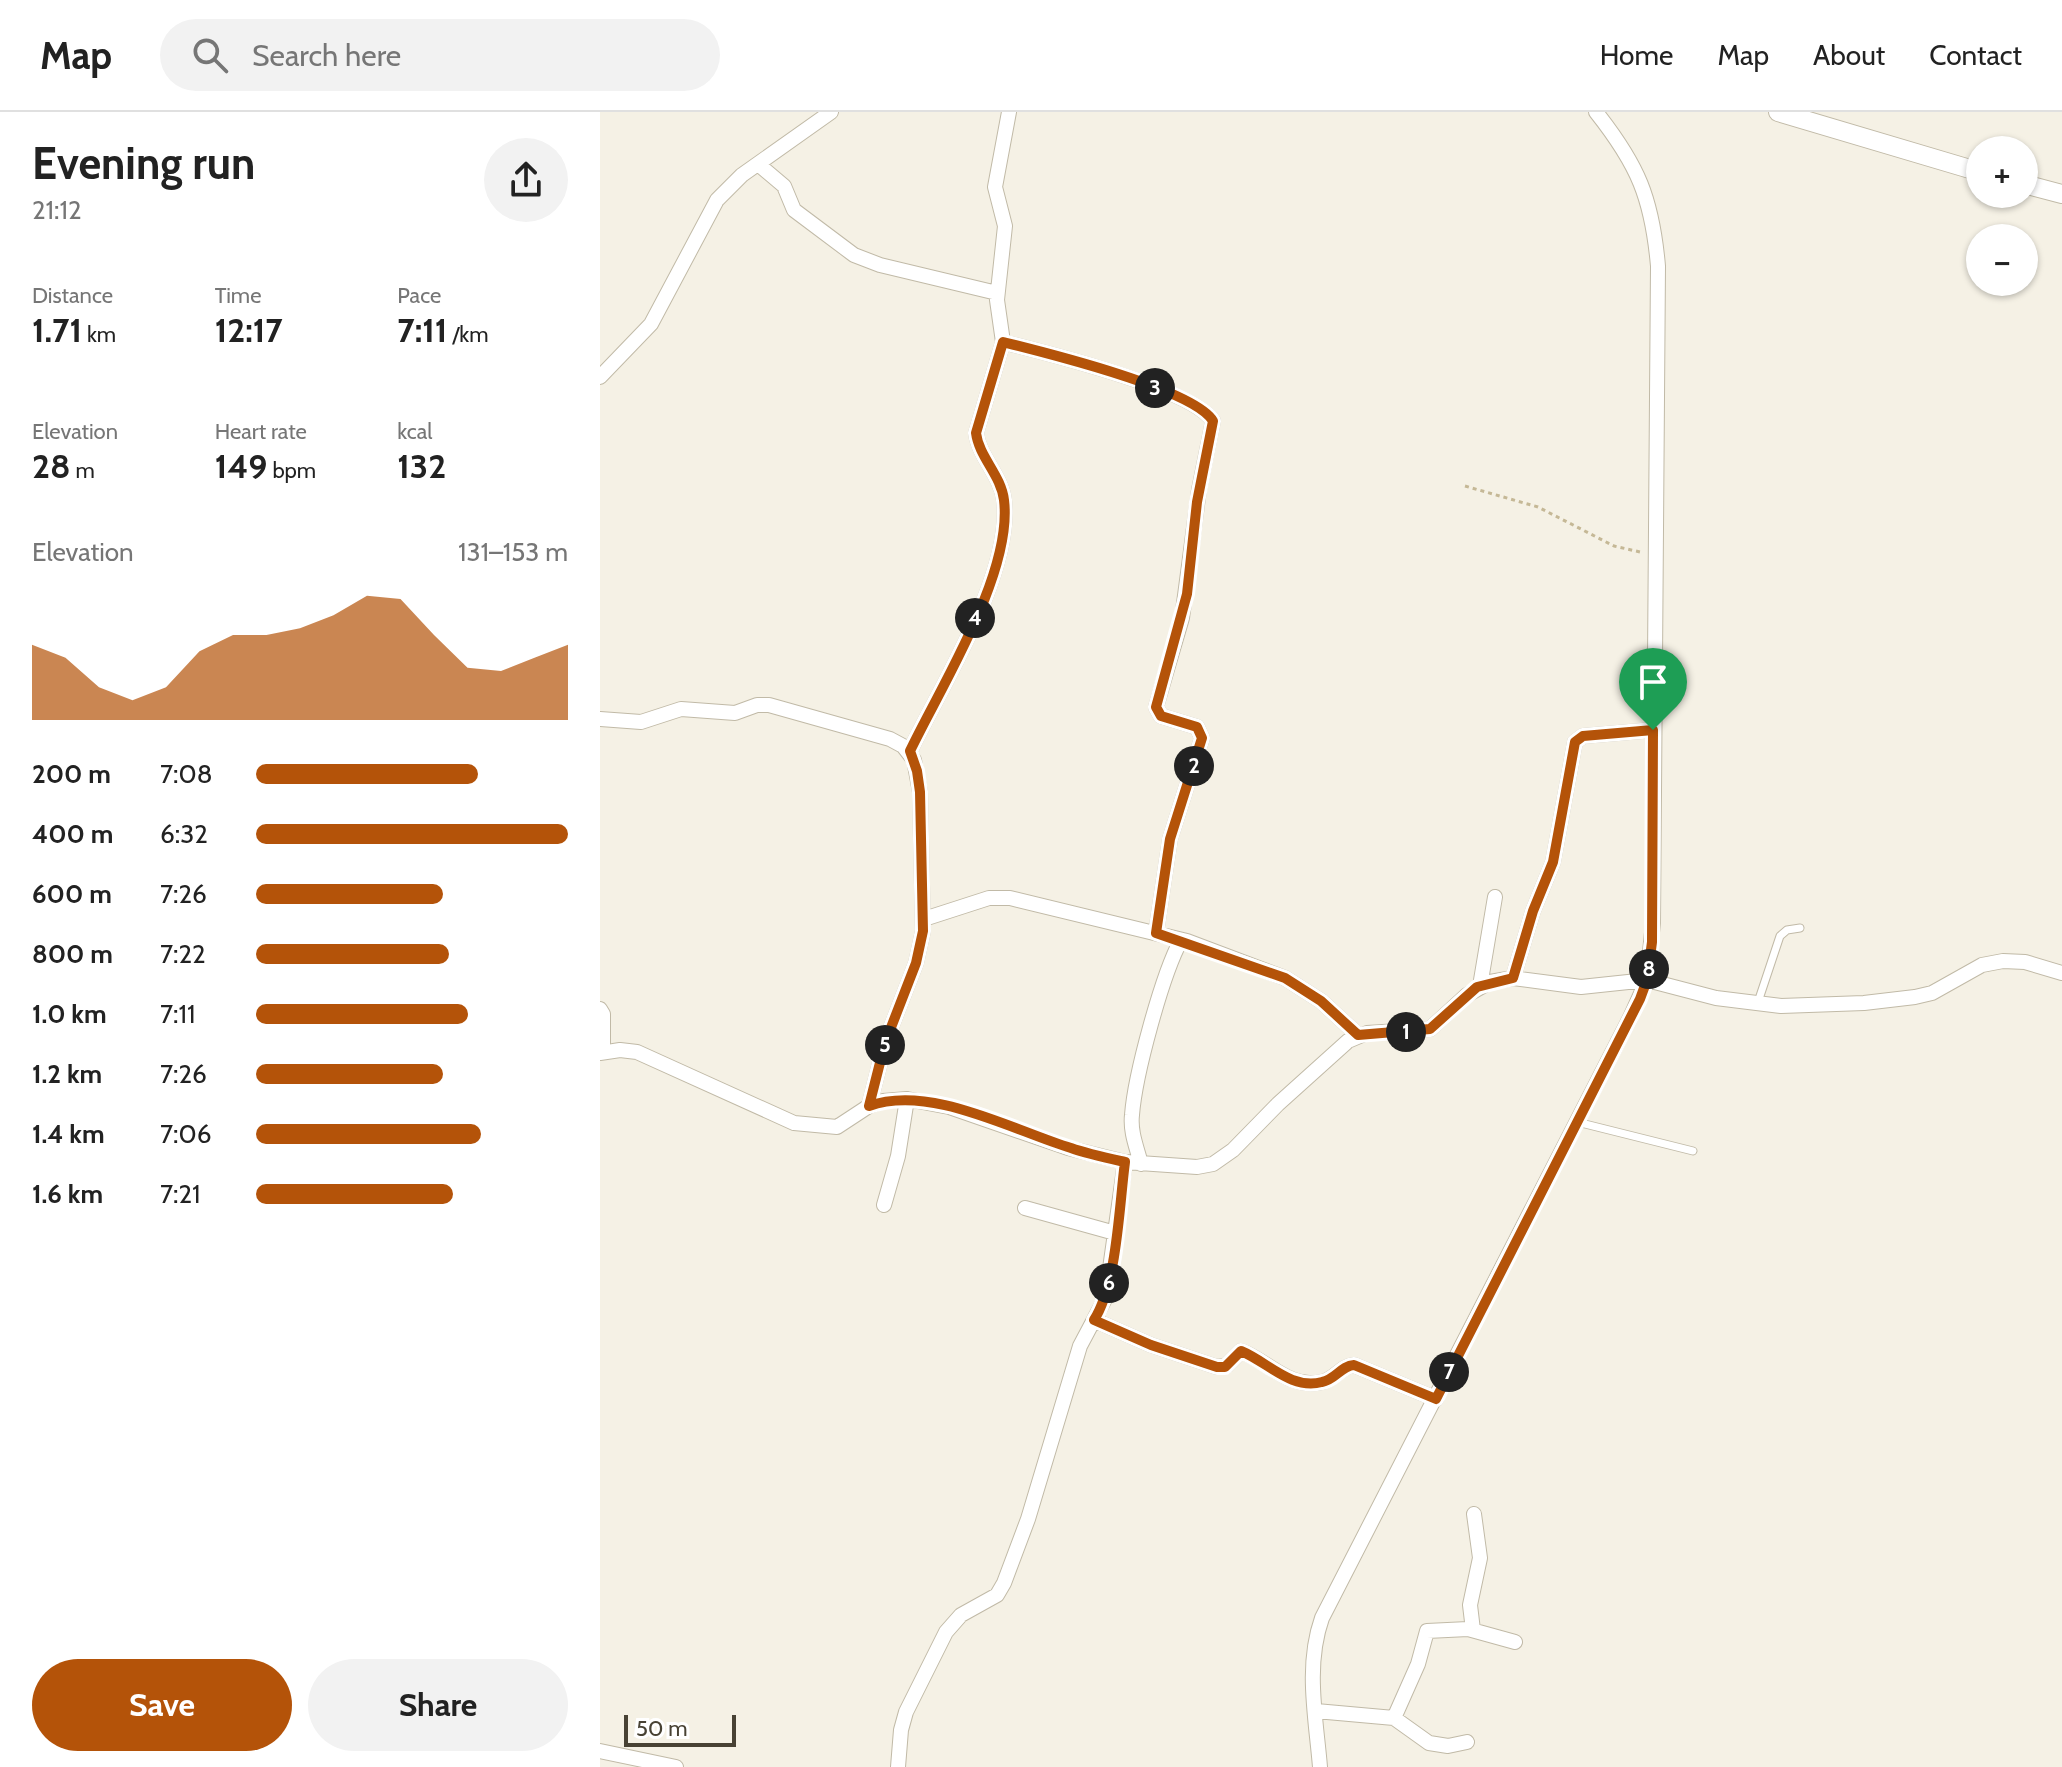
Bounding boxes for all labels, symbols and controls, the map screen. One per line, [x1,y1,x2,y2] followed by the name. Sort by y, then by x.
[160,19,720,91] search box
[40,32,112,79] text: Map
[188,33,232,77] icon: search
[252,37,401,74] text: Search here
[1600,38,1673,72] text: Home
[1717,38,1769,72] text: Map
[1813,38,1885,72] text: About
[1929,38,2022,72] text: Contact
[1966,136,2038,296] map controls
[1966,136,2038,208] button: +
[32,137,255,190] text: Evening run
[484,138,568,222] button: share
[32,194,82,226] text: 21:12
[1966,224,2038,296] button: −
[32,282,113,309] text: Distance
[215,282,261,309] text: Time
[397,282,441,309] text: Pace
[32,309,82,351] text: 1.71
[215,309,283,351] text: 12:17
[397,309,447,351] text: 7:11
[82,321,116,348] text: km
[447,321,489,348] text: /km
[1135,368,1175,408] pin: 3
[1149,374,1161,401] text: 3
[32,418,118,445] text: Elevation
[215,418,307,445] text: Heart rate
[397,418,432,445] text: kcal
[32,445,71,487] text: 28
[215,445,267,487] text: 149
[397,445,446,487] text: 132
[71,457,95,484] text: m
[267,457,316,484] text: bpm
[32,536,134,568] text: Elevation
[458,536,568,568] text: 131–153 m
[955,598,995,638] pin: 4
[968,604,982,631] text: 4
[1619,648,1687,730] pin
[1631,660,1675,704] icon: arrive
[1174,746,1214,786] pin: 2
[1188,752,1200,779] text: 2
[32,758,111,790] text: 200 m
[160,758,212,790] text: 7:08
[32,818,113,850] text: 400 m
[160,818,208,850] text: 6:32
[32,878,112,910] text: 600 m
[160,878,207,910] text: 7:26
[32,938,113,970] text: 800 m
[160,938,206,970] text: 7:22
[1629,949,1669,989] pin: 8
[1642,955,1656,982] text: 8
[32,998,107,1030] text: 1.0 km
[160,998,195,1030] text: 7:11
[1386,1012,1426,1052] pin: 1
[1402,1018,1410,1045] text: 1
[865,1025,905,1065] pin: 5
[879,1031,891,1058] text: 5
[32,1058,102,1090] text: 1.2 km
[160,1058,207,1090] text: 7:26
[32,1118,105,1150] text: 1.4 km
[160,1118,211,1150] text: 7:06
[32,1178,103,1210] text: 1.6 km
[160,1178,201,1210] text: 7:21
[1089,1263,1129,1303] pin: 6
[1103,1269,1115,1296] text: 6
[1429,1352,1469,1392] pin: 7
[1443,1358,1455,1385] text: 7
[32,1659,292,1751] button: Save
[308,1659,568,1751] button: Share
[624,1711,736,1747] scale bar
[636,1715,688,1742] text: 50 m

